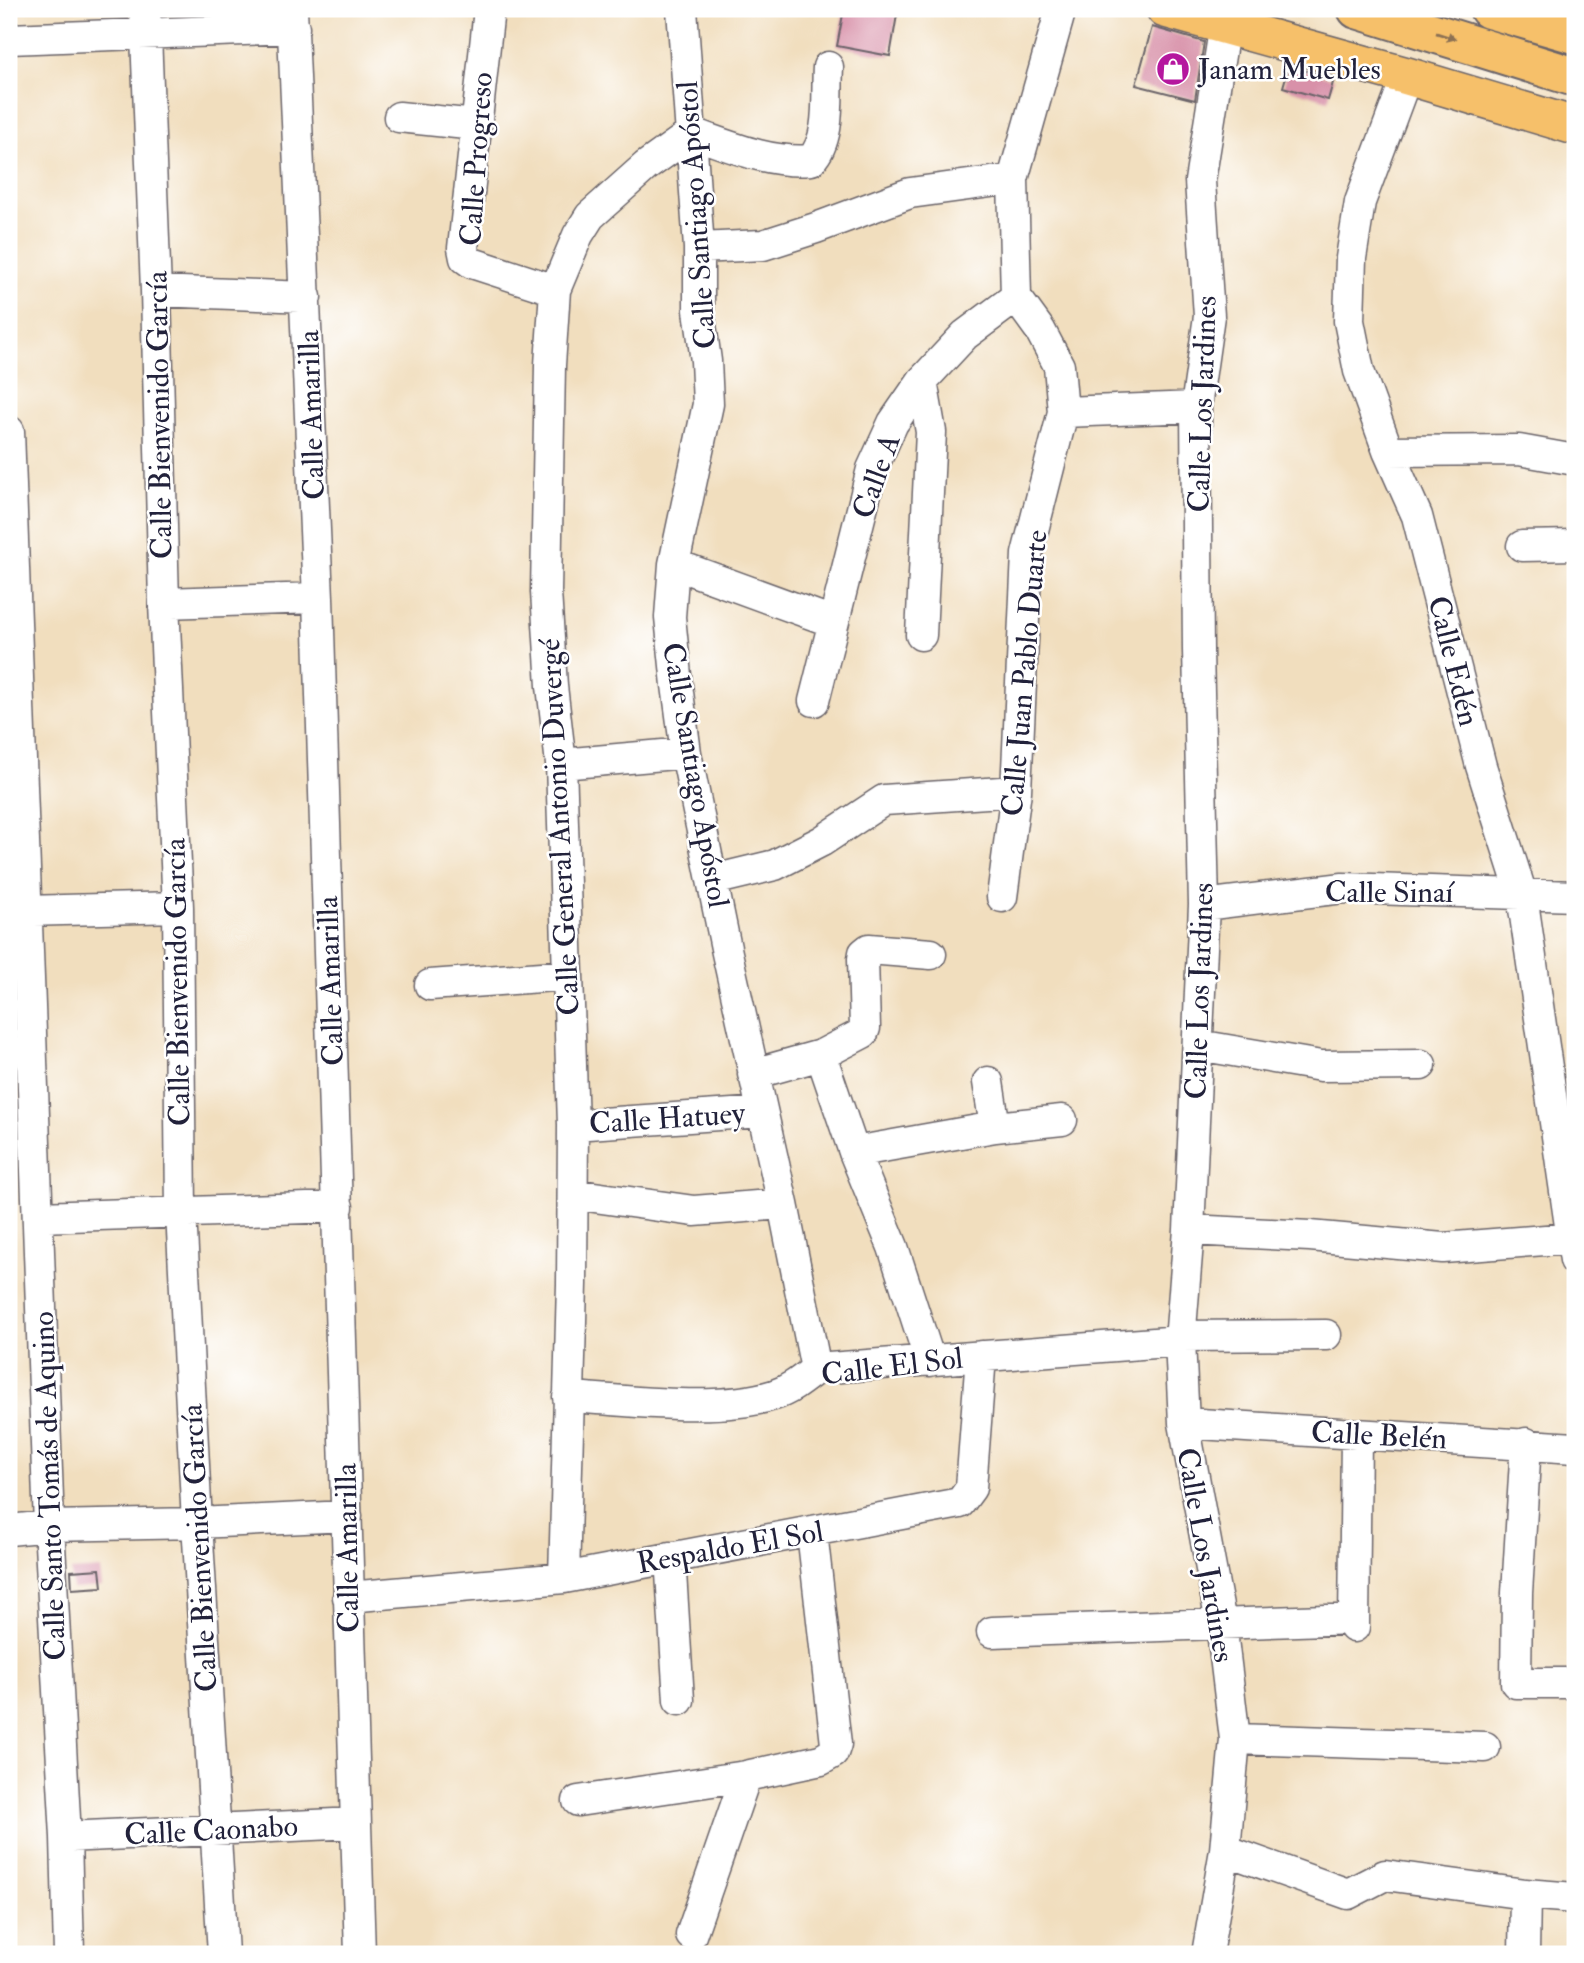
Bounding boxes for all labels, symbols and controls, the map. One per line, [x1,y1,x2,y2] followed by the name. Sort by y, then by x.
[1436,32,1457,42] one-way arrow
[1154,50,1192,88] shop icon: Janam Muebles
[1197,51,1381,88] place label: Janam Muebles
[452,71,501,247] street label: Calle Progreso
[669,79,724,350] street label: Calle Santiago Apóstol
[138,270,181,559] street label: Calle Bienvenido García
[1180,295,1225,513] street label: Calle Los Jardines
[290,329,333,500] street label: Calle Amarilla
[844,429,909,524] street label: Calle A
[994,528,1055,818] street label: Calle Juan Pablo Duarte
[1420,592,1488,730] street label: Calle Edén
[531,637,588,1016] street label: Calle General Antonio Duvergé
[654,640,737,911] street label: Calle Santiago Apóstol
[156,837,199,1126] street label: Calle Bienvenido García
[1325,874,1455,911] street label: Calle Sinaí
[1177,882,1222,1100] street label: Calle Los Jardines
[309,895,352,1066] street label: Calle Amarilla
[588,1095,747,1142] street label: Calle Hatuey
[25,1311,74,1661] street label: Calle Santo Tomás de Aquino
[819,1339,965,1394] street label: Calle El Sol
[173,1402,226,1693] street label: Calle Bienvenido García
[1310,1413,1448,1458] street label: Calle Belén
[1168,1445,1243,1665] street label: Calle Los Jardines
[328,1462,367,1633] street label: Calle Amarilla
[634,1513,827,1582] street label: Respaldo El Sol
[123,1807,299,1854] street label: Calle Caonabo

